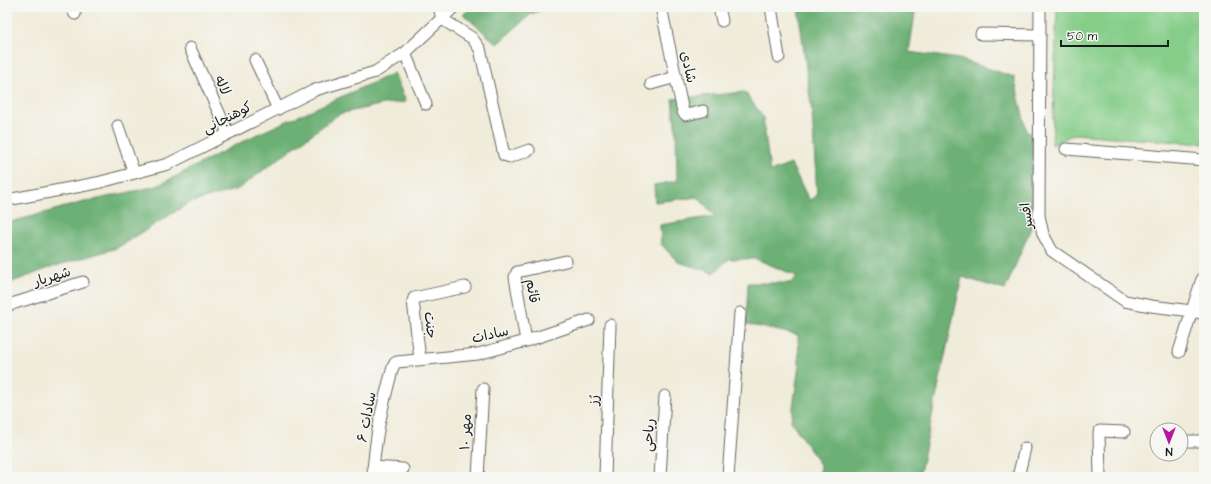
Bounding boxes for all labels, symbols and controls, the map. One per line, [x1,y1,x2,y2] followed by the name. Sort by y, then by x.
[1061,22,1168,48] scale bar
[1067,28,1098,45] text: 50 m
[675,49,701,85] street label: شادی
[209,72,235,98] street label: لاله
[199,97,256,139] street label: کوهنجانی
[1015,201,1039,231] street label: افسر
[30,262,73,292] street label: شهریار
[520,278,544,305] street label: قائم
[418,310,442,340] street label: جنت
[470,321,511,349] street label: سادات
[352,390,382,444] street label: سادات ۶
[584,394,604,407] street label: رُز
[455,413,477,451] street label: مهر ۱۰
[638,418,660,452] street label: ریاحی
[1149,422,1189,462] north arrow
[1165,444,1172,459] text: N

